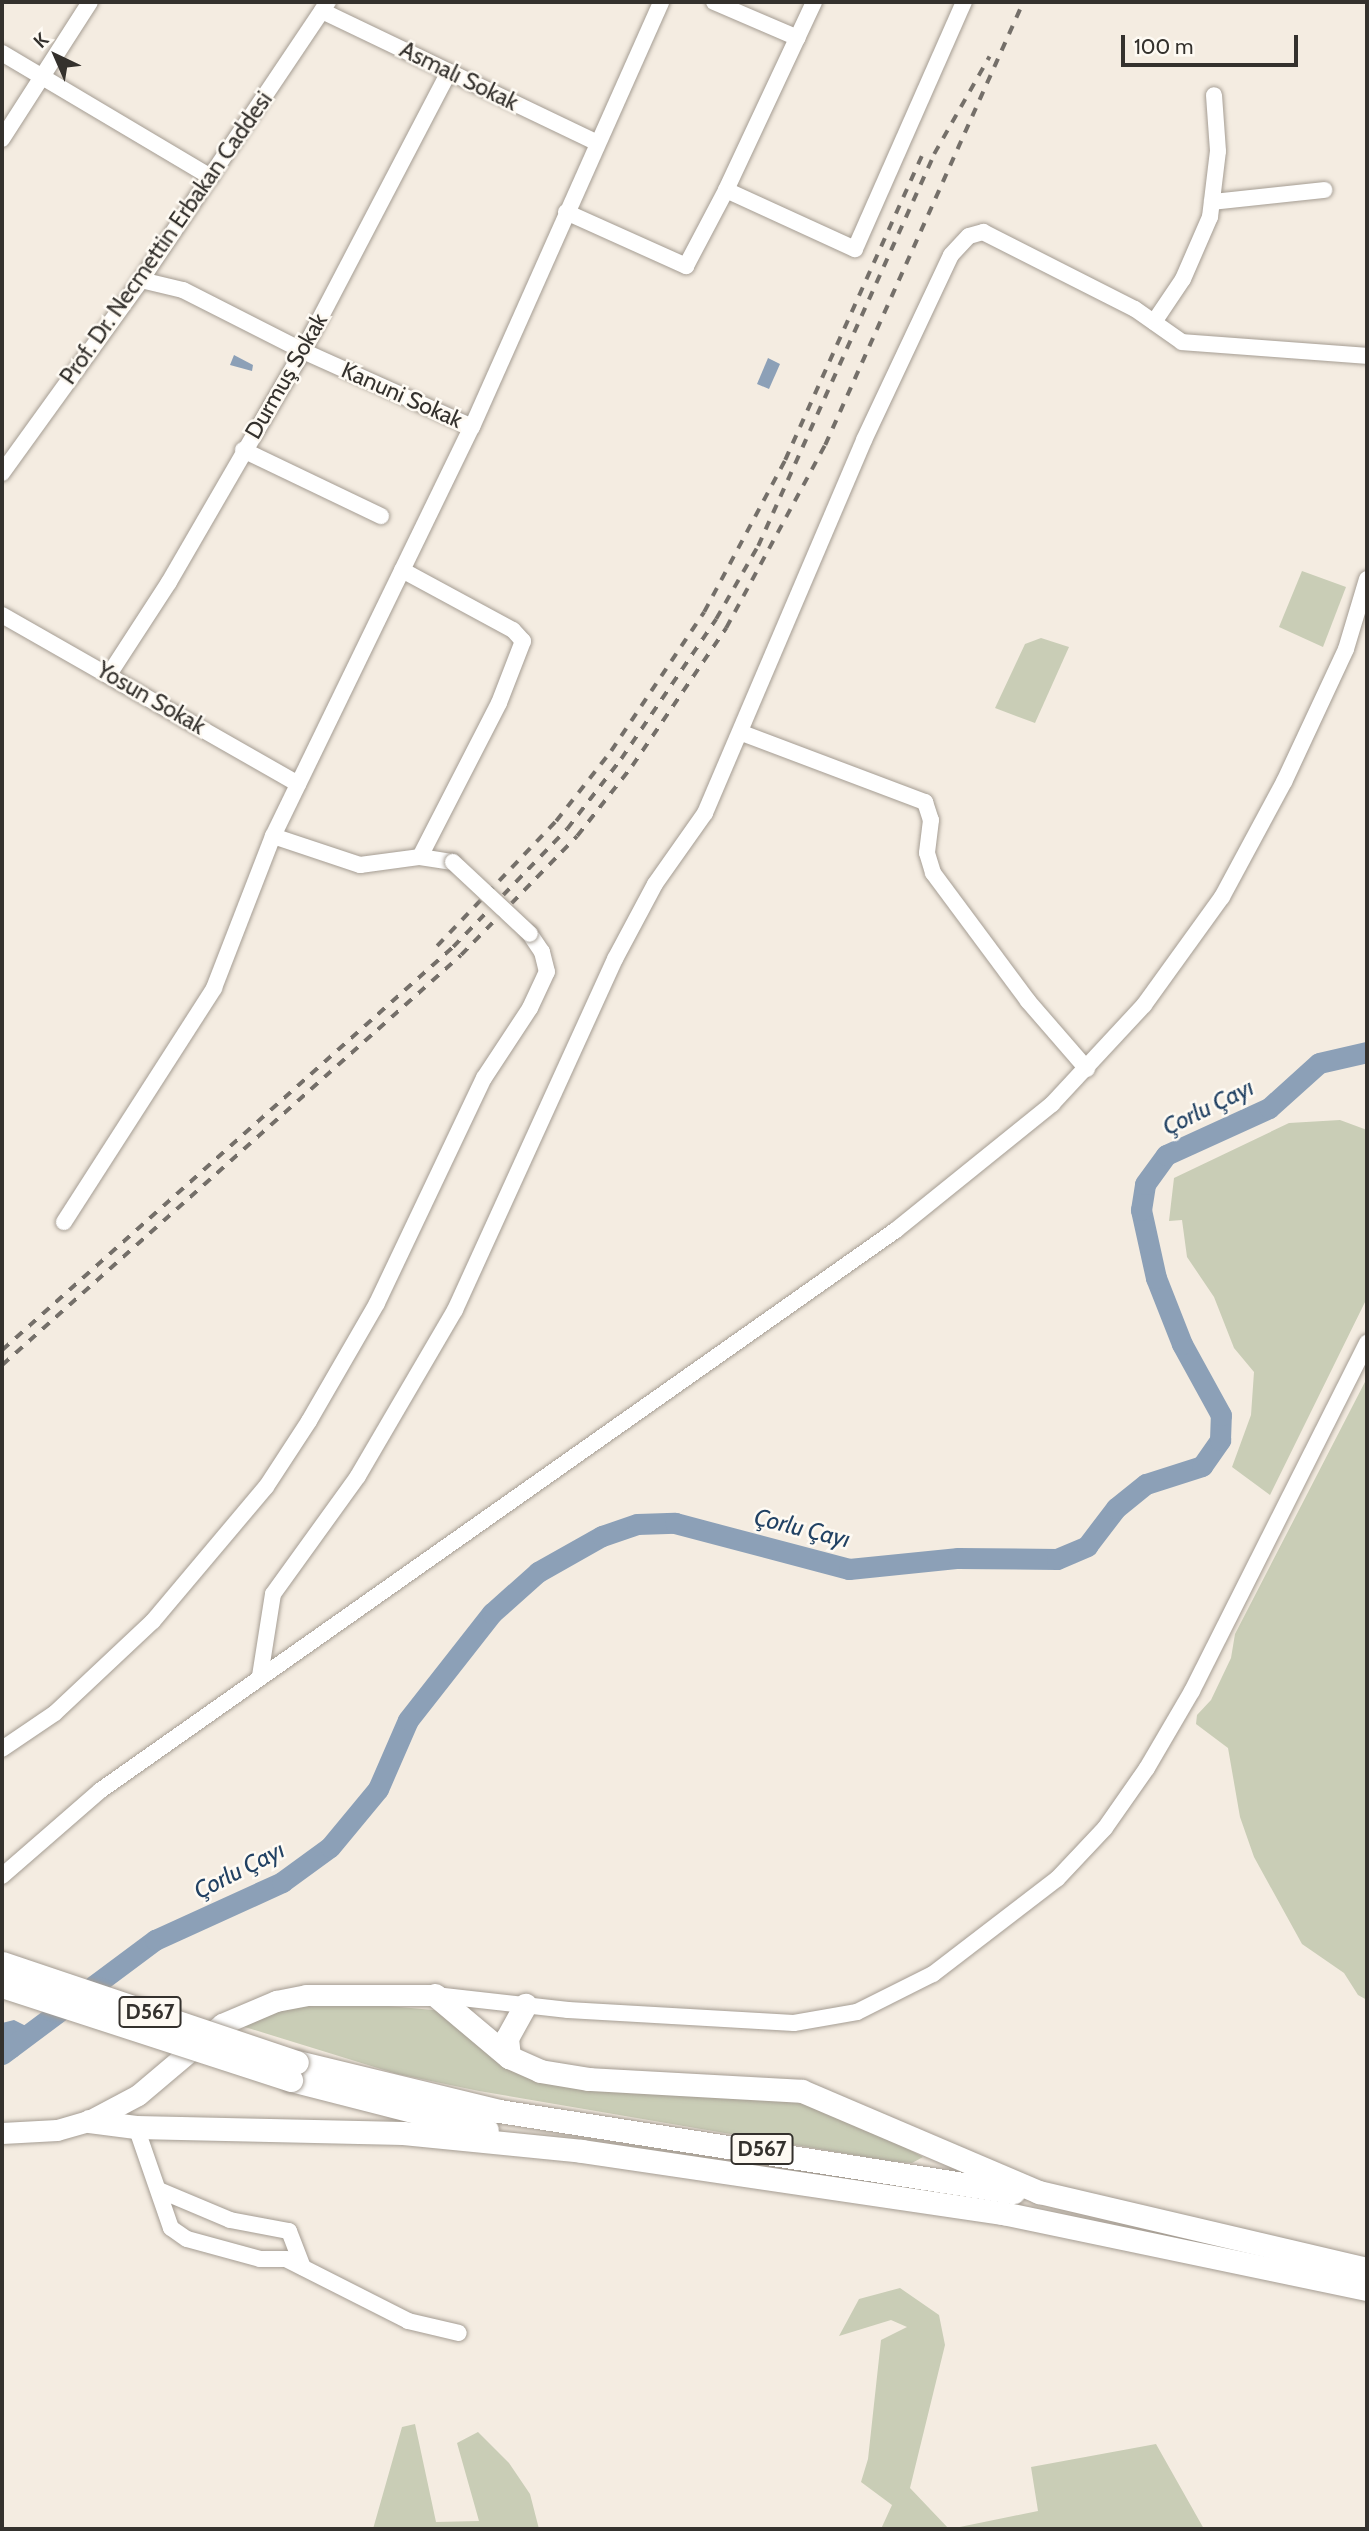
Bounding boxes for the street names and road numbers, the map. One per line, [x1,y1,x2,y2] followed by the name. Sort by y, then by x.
[395,36,523,116] street label: Asmalı Sokak
[54,86,278,390] street label: Prof. Dr. Necmettin Erbakan Caddesi
[239,308,333,444] street label: Durmuş Sokak
[337,356,467,434] street label: Kanuni Sokak
[92,656,210,740] street label: Yosun Sokak
[118,1994,182,2030] road number: D567
[730,2132,794,2166] road number: D567

